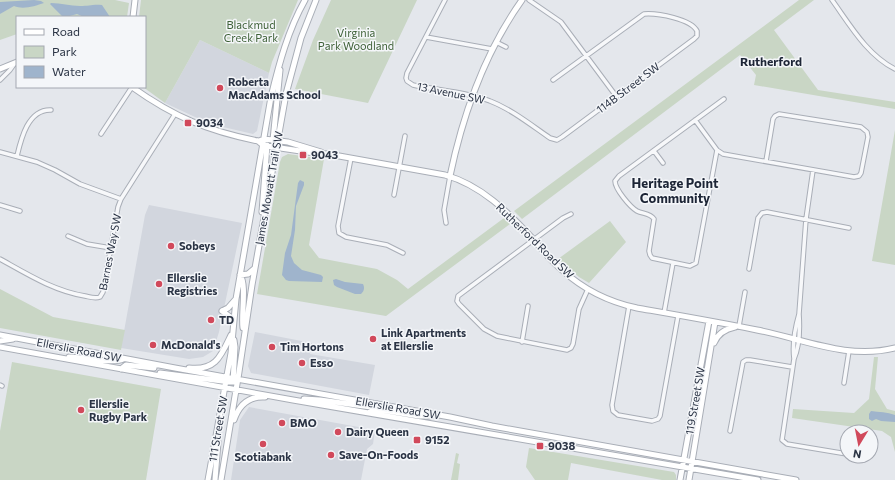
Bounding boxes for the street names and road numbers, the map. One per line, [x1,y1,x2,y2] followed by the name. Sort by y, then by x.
[593,60,662,116] street label: 114B Street SW
[416,79,486,106] street label: 13 Avenue SW
[252,130,286,246] street label: James Mowatt Trail SW
[494,200,577,281] street label: Rutherford Road SW
[96,212,123,291] street label: Barnes Way SW
[36,335,122,364] street label: Ellerslie Road SW
[682,366,707,436] street label: 119 Street SW
[355,394,442,421] street label: Ellerslie Road SW
[205,395,230,463] street label: 111 Street SW

